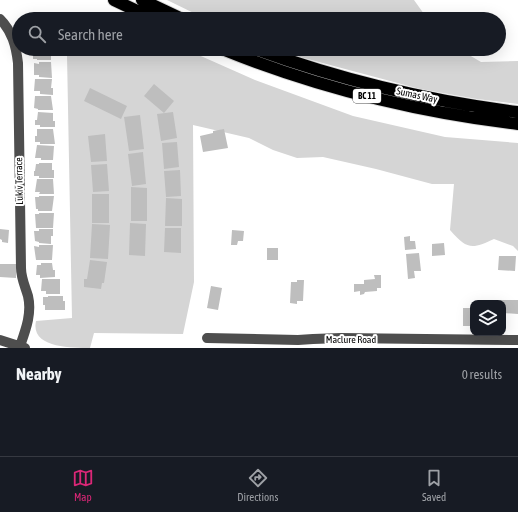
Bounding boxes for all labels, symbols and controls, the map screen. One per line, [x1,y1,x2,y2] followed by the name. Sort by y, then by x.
[12,12,506,56] search box
[26,23,48,45] icon: search
[58,26,123,43] text: Search here
[396,85,438,105] street label: Sumas Way
[353,89,381,103] road number: BC 11
[13,157,25,205] street label: Lukiv Terrace
[470,300,506,336] map controls
[470,300,506,336] button: layers
[326,334,376,345] street label: Maclure Road
[16,364,62,384] text: Nearby
[462,367,502,382] text: 0 results
[72,467,94,503] tab: Map
[237,467,278,503] tab: Directions
[422,467,446,503] tab: Saved

